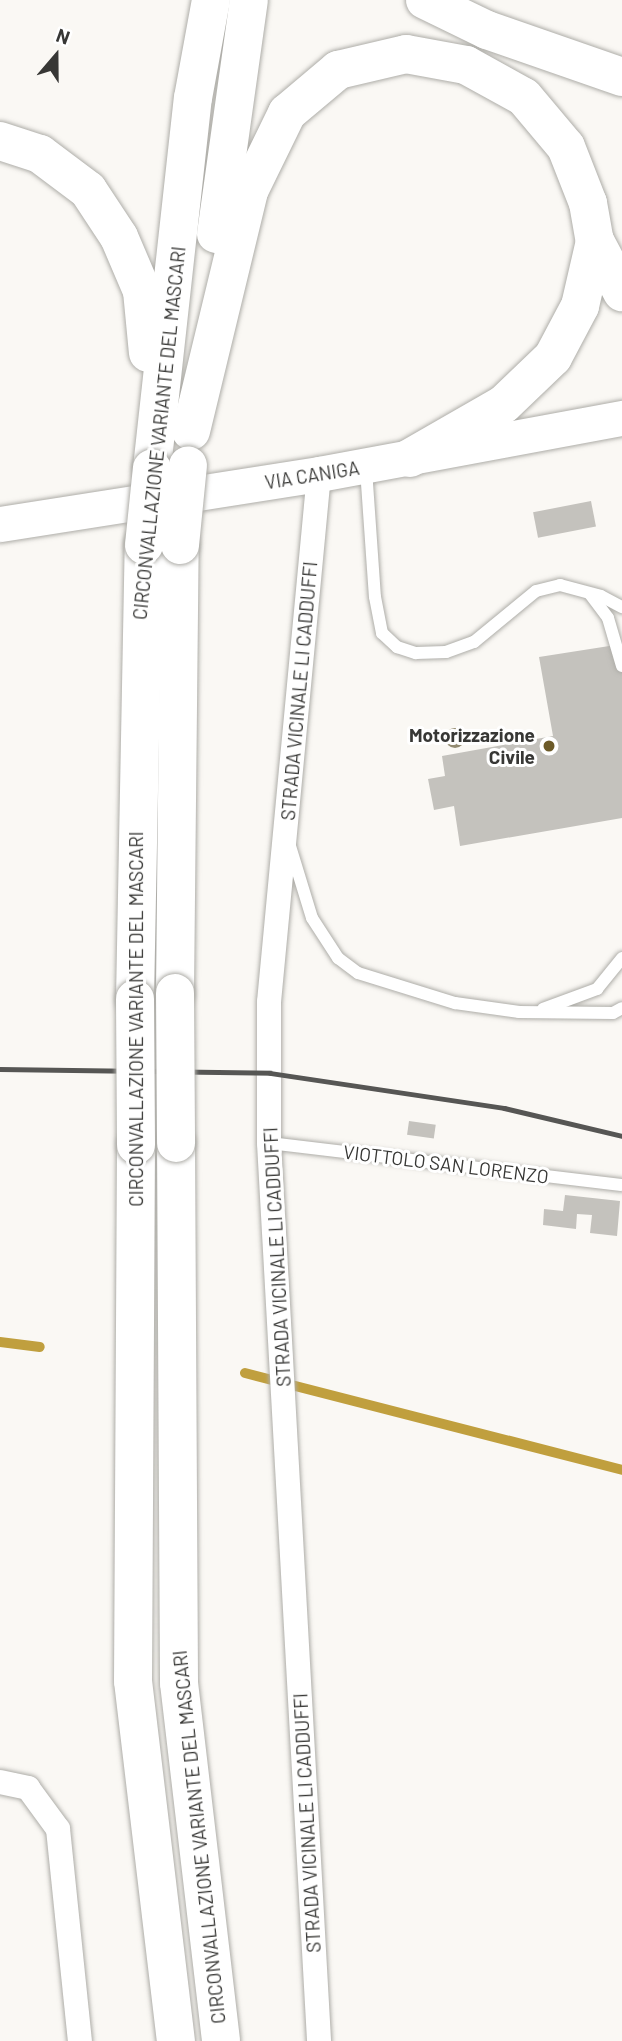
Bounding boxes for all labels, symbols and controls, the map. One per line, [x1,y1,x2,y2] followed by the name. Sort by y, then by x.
[21,21,91,91] north arrow
[53,23,73,49] text: N
[128,245,190,621] street label: CIRCONVALLAZIONE VARIANTE DEL MASCARI
[263,456,361,494] street label: VIA CANIGA
[276,561,322,821] street label: STRADA VICINALE LI CADDUFFI
[409,724,535,768] place label: Motorizzazione Civile
[541,738,557,754] marker: Motorizzazione Civile
[125,831,147,1207] street label: CIRCONVALLAZIONE VARIANTE DEL MASCARI
[259,1127,295,1387] street label: STRADA VICINALE LI CADDUFFI
[342,1140,550,1188] street label: VIOTTOLO SAN LORENZO
[168,1649,230,2025] street label: CIRCONVALLAZIONE VARIANTE DEL MASCARI
[289,1693,325,1953] street label: STRADA VICINALE LI CADDUFFI

